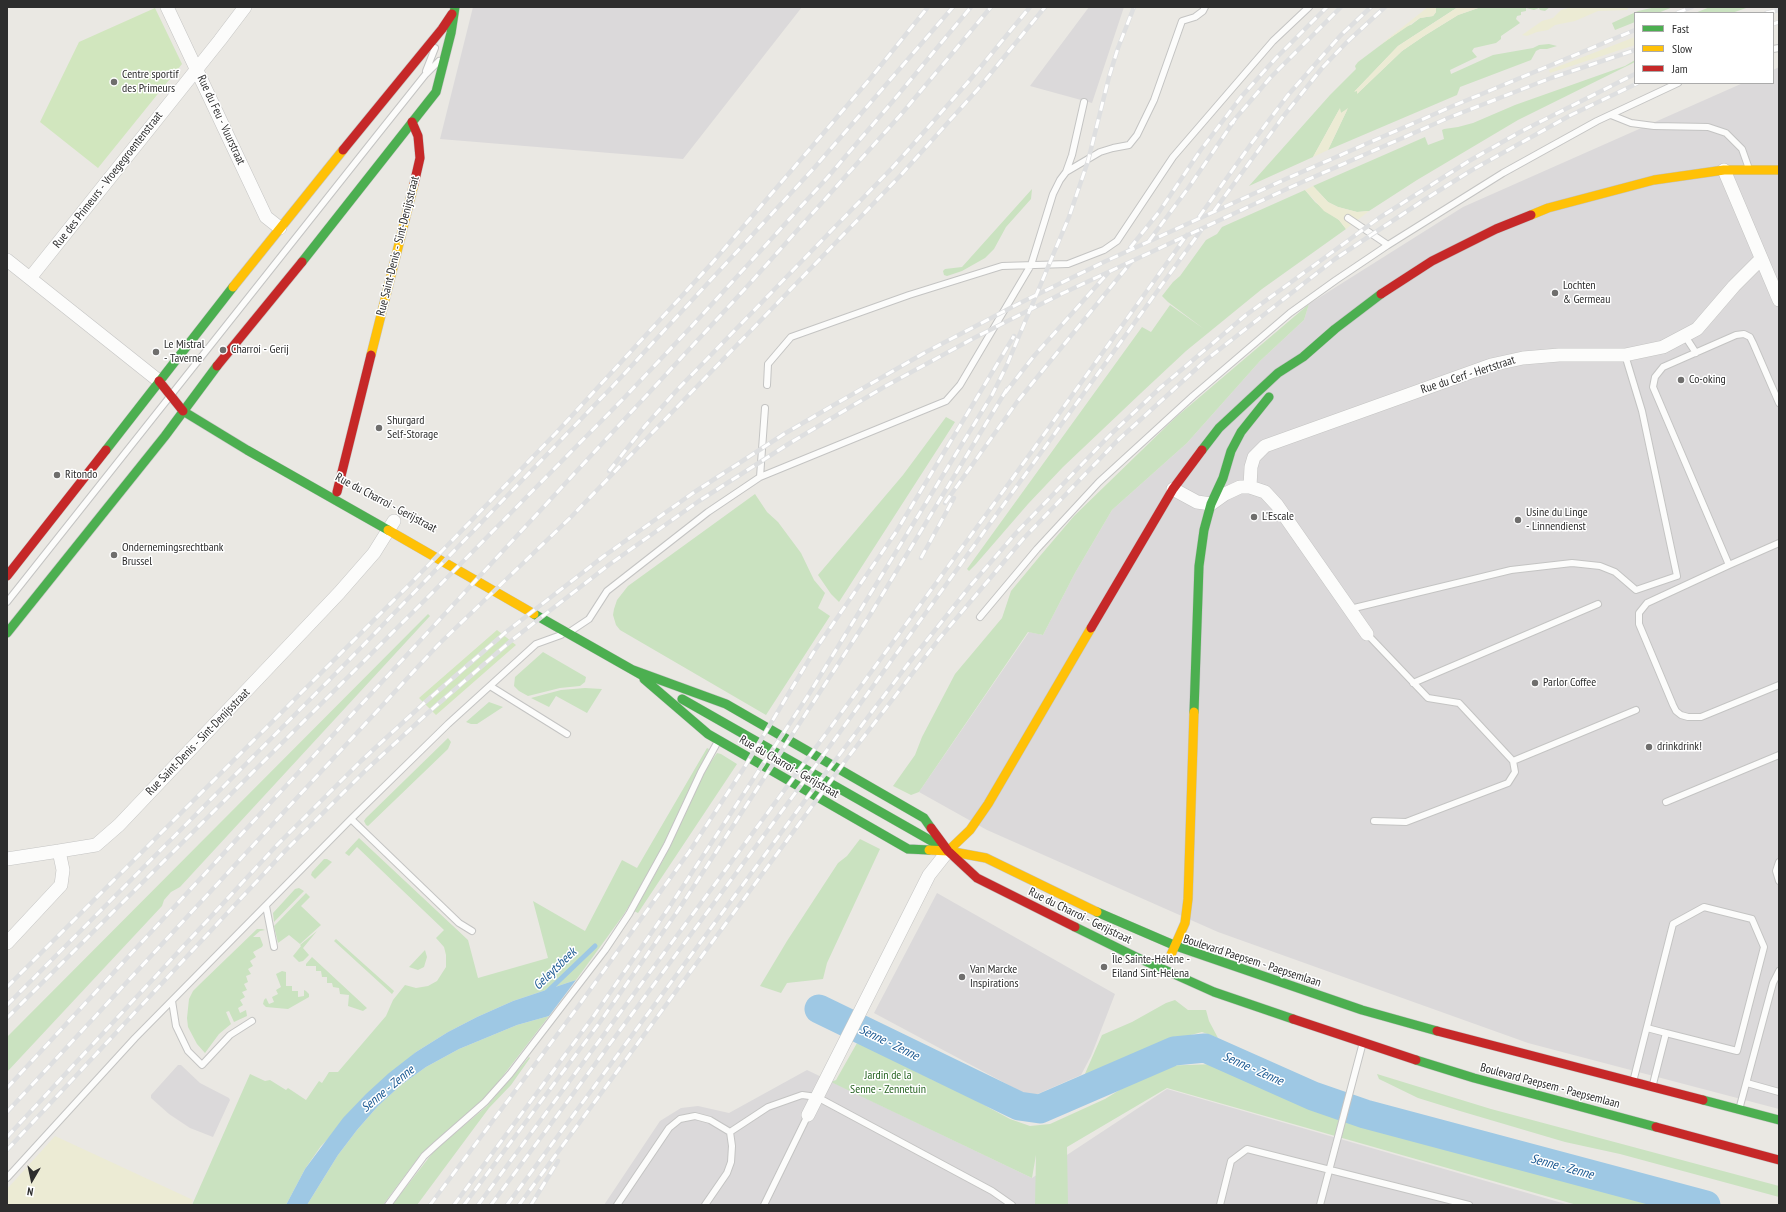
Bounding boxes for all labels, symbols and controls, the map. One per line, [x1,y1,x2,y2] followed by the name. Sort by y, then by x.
[1634,12,1774,84] legend
[1672,21,1689,36] text: Fast
[1672,41,1692,56] text: Slow
[1672,61,1688,76] text: Jam
[122,68,178,96] place label: Centre sportif des Primeurs
[194,73,248,167] street label: Rue du Feu - Vuurstraat
[109,77,119,87] marker: Centre sportif des Primeurs
[50,109,166,251] street label: Rue des Primeurs - Vroegegroentenstraat
[374,175,422,317] street label: Rue Saint-Denis - Sint-Denijsstraat
[1563,279,1610,307] place label: Lochten & Germeau
[1550,288,1560,298] marker: Lochten & Germeau
[164,338,204,366] place label: Le Mistral - Taverne
[231,343,289,357] place label: Charroi - Gerij
[218,345,228,355] marker: Charroi - Gerij
[151,347,161,357] marker: Le Mistral - Taverne
[1419,353,1517,397] street label: Rue du Cerf - Hertstraat
[1689,373,1726,387] place label: Co-oking
[1676,375,1686,385] marker: Co-oking
[387,414,438,442] place label: Shurgard Self-Storage
[374,423,384,433] marker: Shurgard Self-Storage
[65,468,97,482] place label: Ritondo
[52,470,62,480] marker: Ritondo
[333,470,439,536] street label: Rue du Charroi - Gerijstraat
[1526,506,1588,534] place label: Usine du Linge - Linnendienst
[1262,510,1294,524] place label: L'Escale
[1249,512,1259,522] marker: L'Escale
[1513,515,1523,525] marker: Usine du Linge - Linnendienst
[122,541,223,569] place label: Ondernemingsrechtbank Brussel
[109,550,119,560] marker: Ondernemingsrechtbank Brussel
[1543,676,1596,690] place label: Parlor Coffee
[1530,678,1540,688] marker: Parlor Coffee
[143,685,253,799] street label: Rue Saint-Denis - Sint-Denijsstraat
[737,733,841,801] street label: Rue du Charroi - Gerijstraat
[1657,740,1702,754] place label: drinkdrink!
[1644,742,1654,752] marker: drinkdrink!
[1026,885,1134,947] street label: Rue du Charroi - Gerijstraat
[1181,932,1323,990] street label: Boulevard Paepsem - Paepsemlaan
[530,945,580,993] water label: Geleytsbeek
[1112,953,1190,981] place label: Île Sainte-Hélène - Eiland Sint-Helena
[1099,962,1109,972] marker: Île Sainte-Hélène - Eiland Sint-Helena
[970,963,1018,991] place label: Van Marcke Inspirations
[957,972,967,982] marker: Van Marcke Inspirations
[857,1022,921,1064] water label: Senne - Zenne
[1220,1049,1286,1089] water label: Senne - Zenne
[1479,1060,1621,1112] street label: Boulevard Paepsem - Paepsemlaan
[358,1062,418,1116] water label: Senne - Zenne
[850,1069,926,1097] park label: Jardin de la Senne - Zennetuin
[1529,1151,1595,1183] water label: Senne - Zenne
[12,1160,52,1200] north arrow
[26,1184,34,1199] text: N

